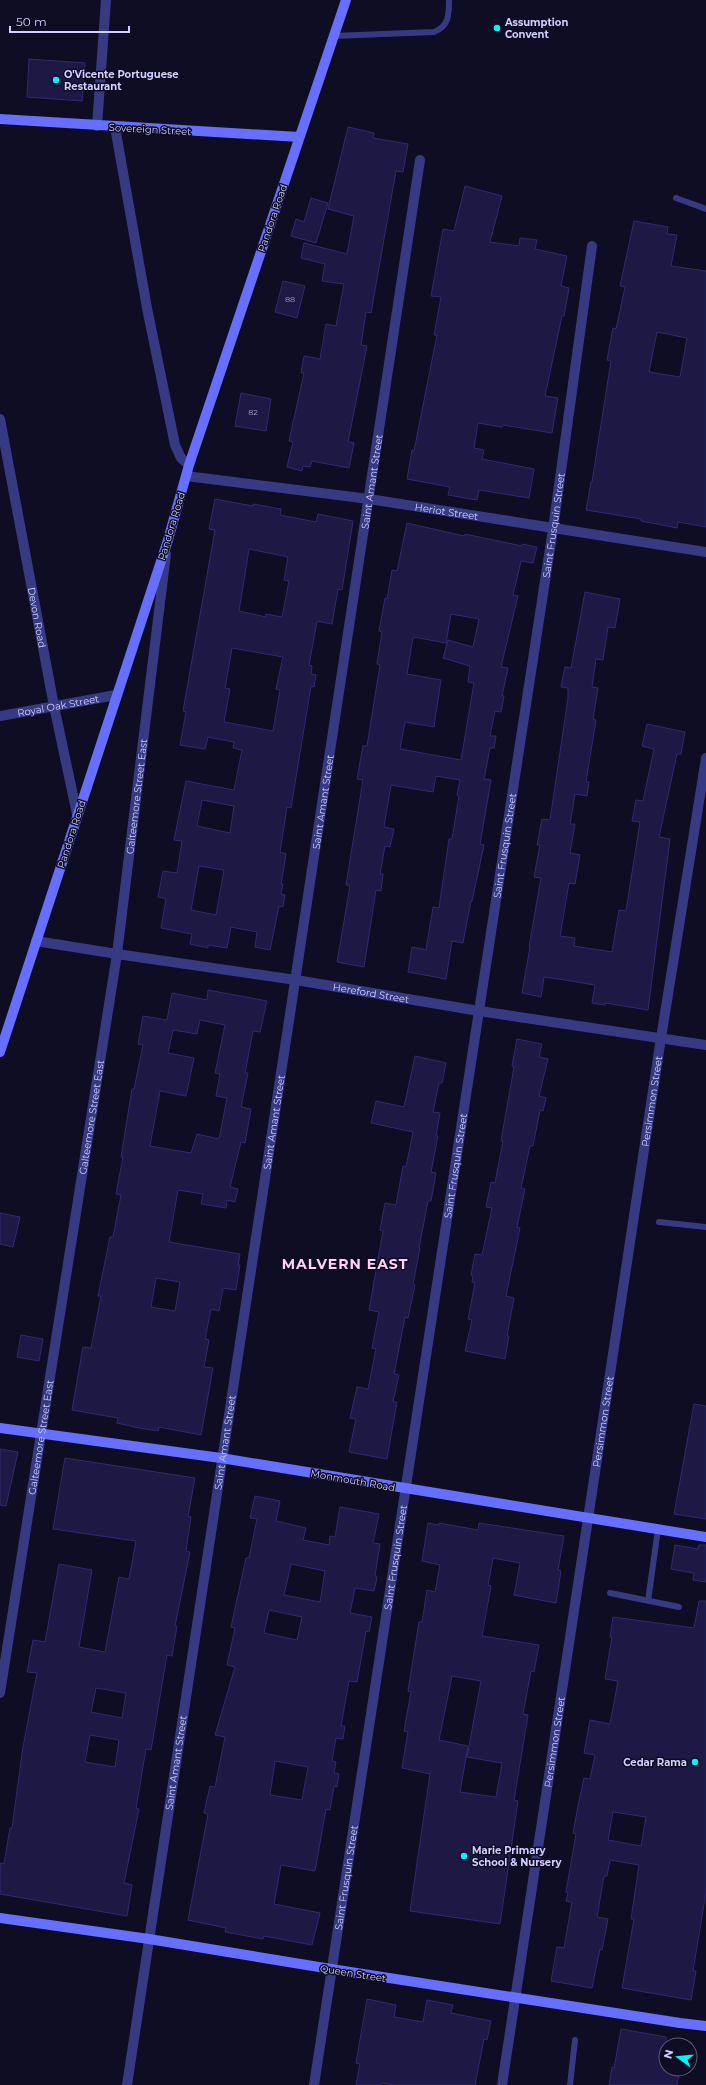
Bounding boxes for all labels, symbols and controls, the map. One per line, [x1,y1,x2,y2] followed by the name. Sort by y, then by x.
[10,8,129,34] scale bar
[16,14,47,29] text: 50 m
[504,16,568,41] place label: Assumption Convent
[492,23,502,33] marker: Assumption Convent
[64,68,179,93] place label: O'Vicente Portuguese Restaurant
[51,75,61,85] marker: O'Vicente Portuguese Restaurant
[108,121,192,138] street label: Sovereign Street
[255,182,290,254] street label: Pandora Road
[285,294,295,304] house number: 88
[248,407,258,417] house number: 82
[358,433,386,530] street label: Saint Amant Street
[540,472,568,579] street label: Saint Frusquin Street
[155,490,188,562] street label: Pandora Road
[414,500,479,523] street label: Heriot Street
[25,586,49,649] street label: Devon Road
[16,692,100,720] street label: Royal Oak Street
[123,738,150,855] street label: Galteemore Street East
[310,754,337,850] street label: Saint Amant Street
[490,792,519,899] street label: Saint Frusquin Street
[54,798,89,870] street label: Pandora Road
[332,980,410,1006] street label: Hereford Street
[639,1055,665,1148] street label: Persimmon Street
[76,1059,107,1176] street label: Galteemore Street East
[260,1074,288,1170] street label: Saint Amant Street
[441,1112,470,1219] street label: Saint Frusquin Street
[282,1255,408,1273] district label: MALVERN EAST
[590,1375,617,1468] street label: Persimmon Street
[26,1379,56,1496] street label: Galteemore Street East
[211,1394,239,1491] street label: Saint Amant Street
[310,1467,396,1494] street label: Monmouth Road
[381,1504,410,1611] street label: Saint Frusquin Street
[541,1696,568,1788] street label: Persimmon Street
[162,1714,190,1811] street label: Saint Amant Street
[623,1756,687,1769] place label: Cedar Rama
[690,1757,700,1767] marker: Cedar Rama
[332,1824,361,1931] street label: Saint Frusquin Street
[472,1844,562,1869] place label: Marie Primary School & Nursery
[459,1851,469,1861] marker: Marie Primary School & Nursery
[319,1962,387,1985] street label: Queen Street
[658,2037,698,2077] north arrow
[660,2048,676,2060] text: N

